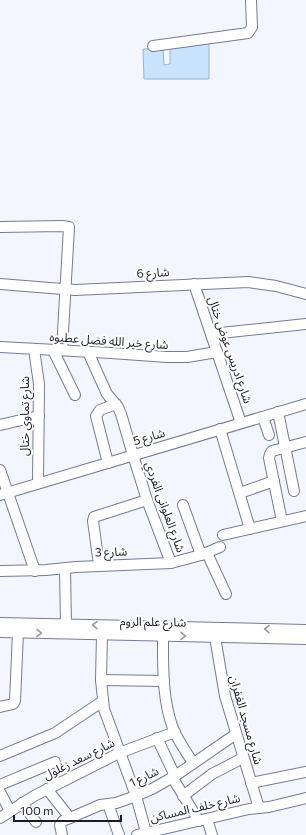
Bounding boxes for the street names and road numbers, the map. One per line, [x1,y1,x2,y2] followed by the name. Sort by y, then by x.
[136,264,170,283] street label: شارع 6
[203,294,256,406] street label: شارع ادريس عوض ختال
[49,329,169,354] street label: شارع خير الله فضل عطيوه
[17,376,35,456] street label: شارع تماوي ختال
[131,425,167,450] street label: شارع 5
[139,459,189,555] street label: شارع العلوانى الفردي
[94,543,128,562] street label: شارع 3
[120,613,186,632] street label: شارع علم الروم
[225,673,266,767] street label: شارع مسجد الغفران
[41,735,118,784] street label: شارع سعد زغلول
[127,763,162,792] street label: شارع 1
[148,790,242,827] street label: شارع خلف المساكن

